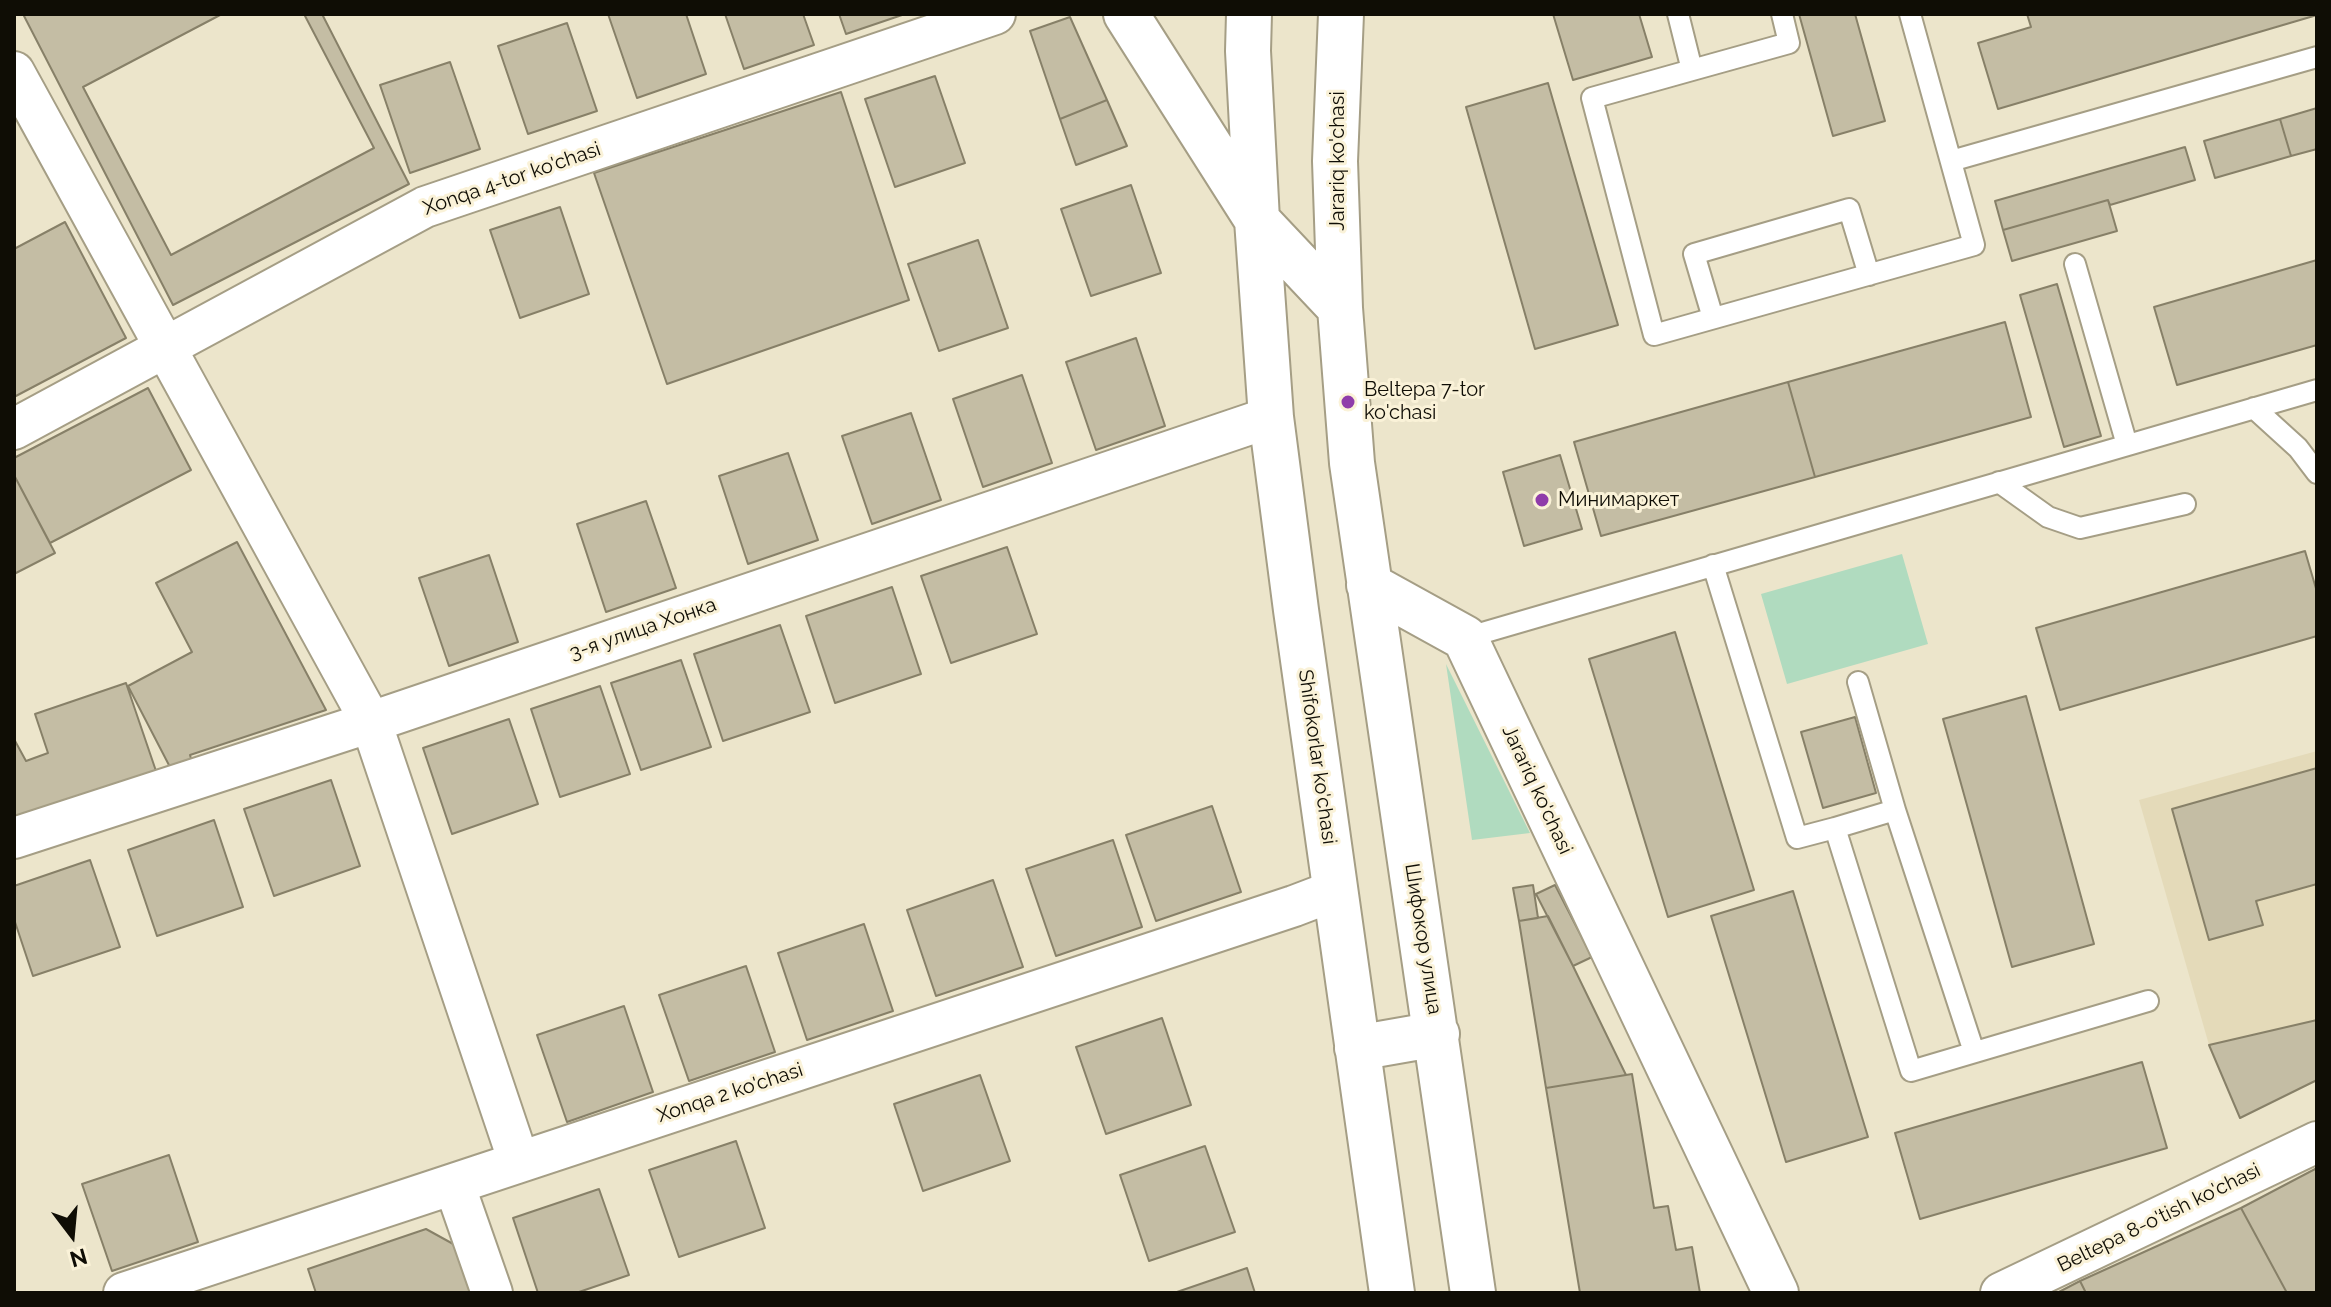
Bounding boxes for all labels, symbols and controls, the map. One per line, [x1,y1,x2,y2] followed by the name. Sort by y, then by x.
[1326,91,1350,231] street label: Jarariq ko'chasi
[420,137,604,221] street label: Xonqa 4-tor ko'chasi
[1364,378,1485,425] place label: Beltepa 7-tor ko'chasi
[1339,393,1357,411] marker: Beltepa 7-tor ko'chasi
[1558,488,1679,512] place label: Минимаркет
[1533,491,1551,509] marker: Минимаркет
[566,593,720,665] street label: 3-я улица Хонка
[1293,668,1341,846] street label: Shifokorlar ko'chasi
[1497,722,1577,858] street label: Jarariq ko'chasi
[1399,862,1447,1016] street label: Шифокор улица
[654,1058,806,1128] street label: Xonqa 2 ko'chasi
[2054,1158,2264,1278] street label: Beltepa 8-o'tish ko'chasi
[32,1195,112,1275] north arrow
[67,1243,90,1273] text: N

